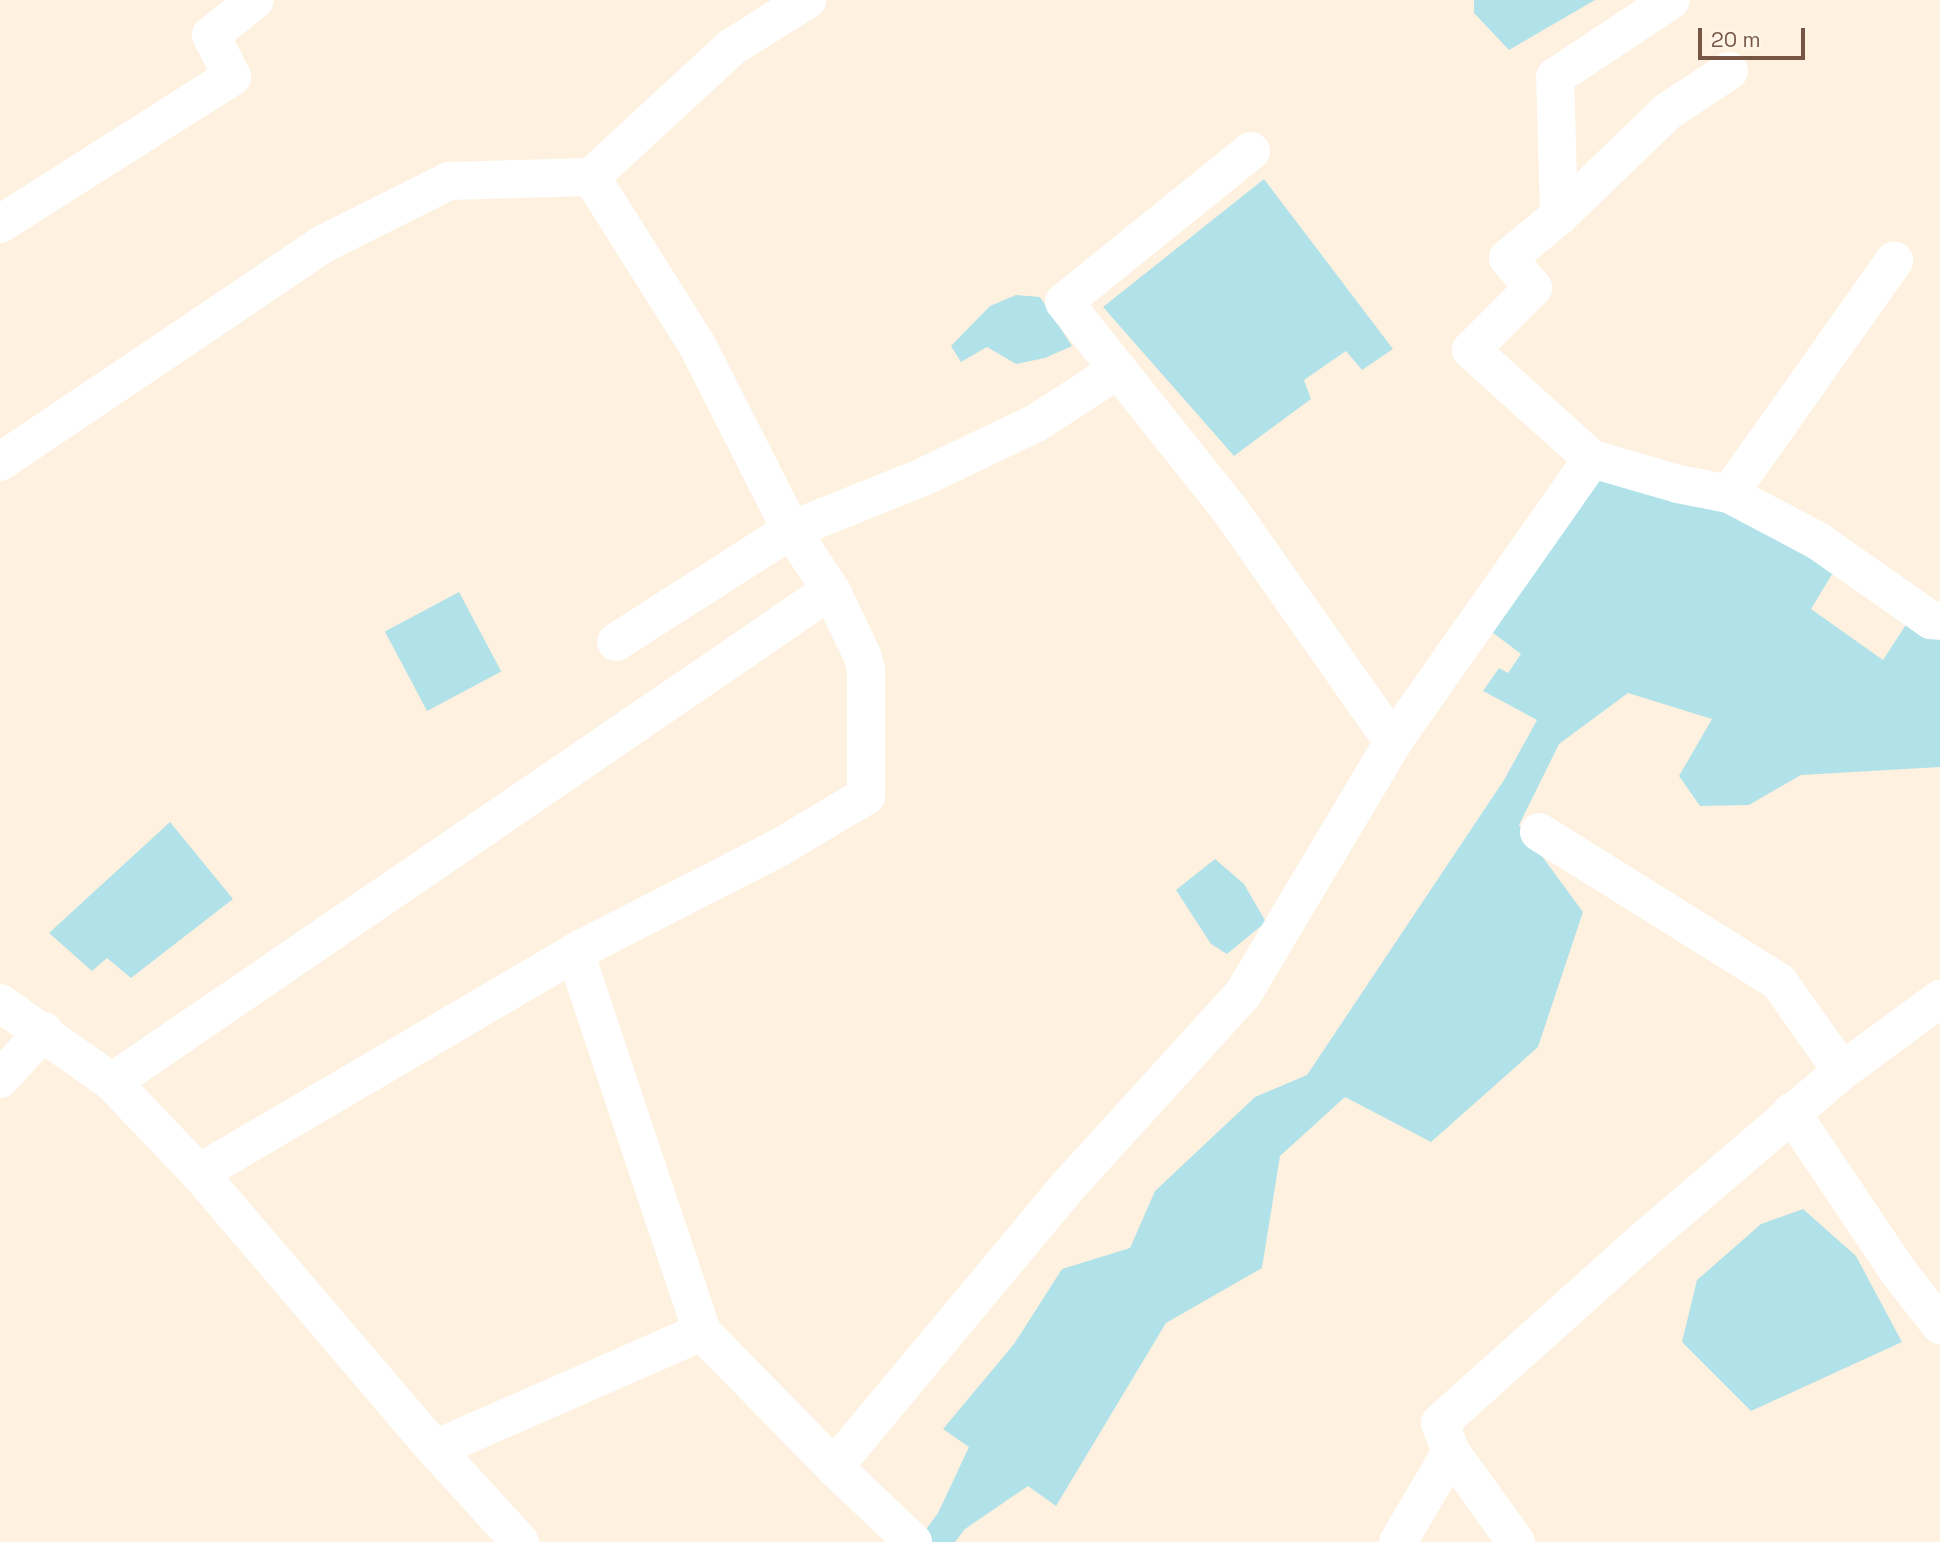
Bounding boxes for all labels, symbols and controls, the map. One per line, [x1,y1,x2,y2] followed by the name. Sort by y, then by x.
[1702,14,1809,58] scale bar
[1711,26,1761,53] text: 20 m

